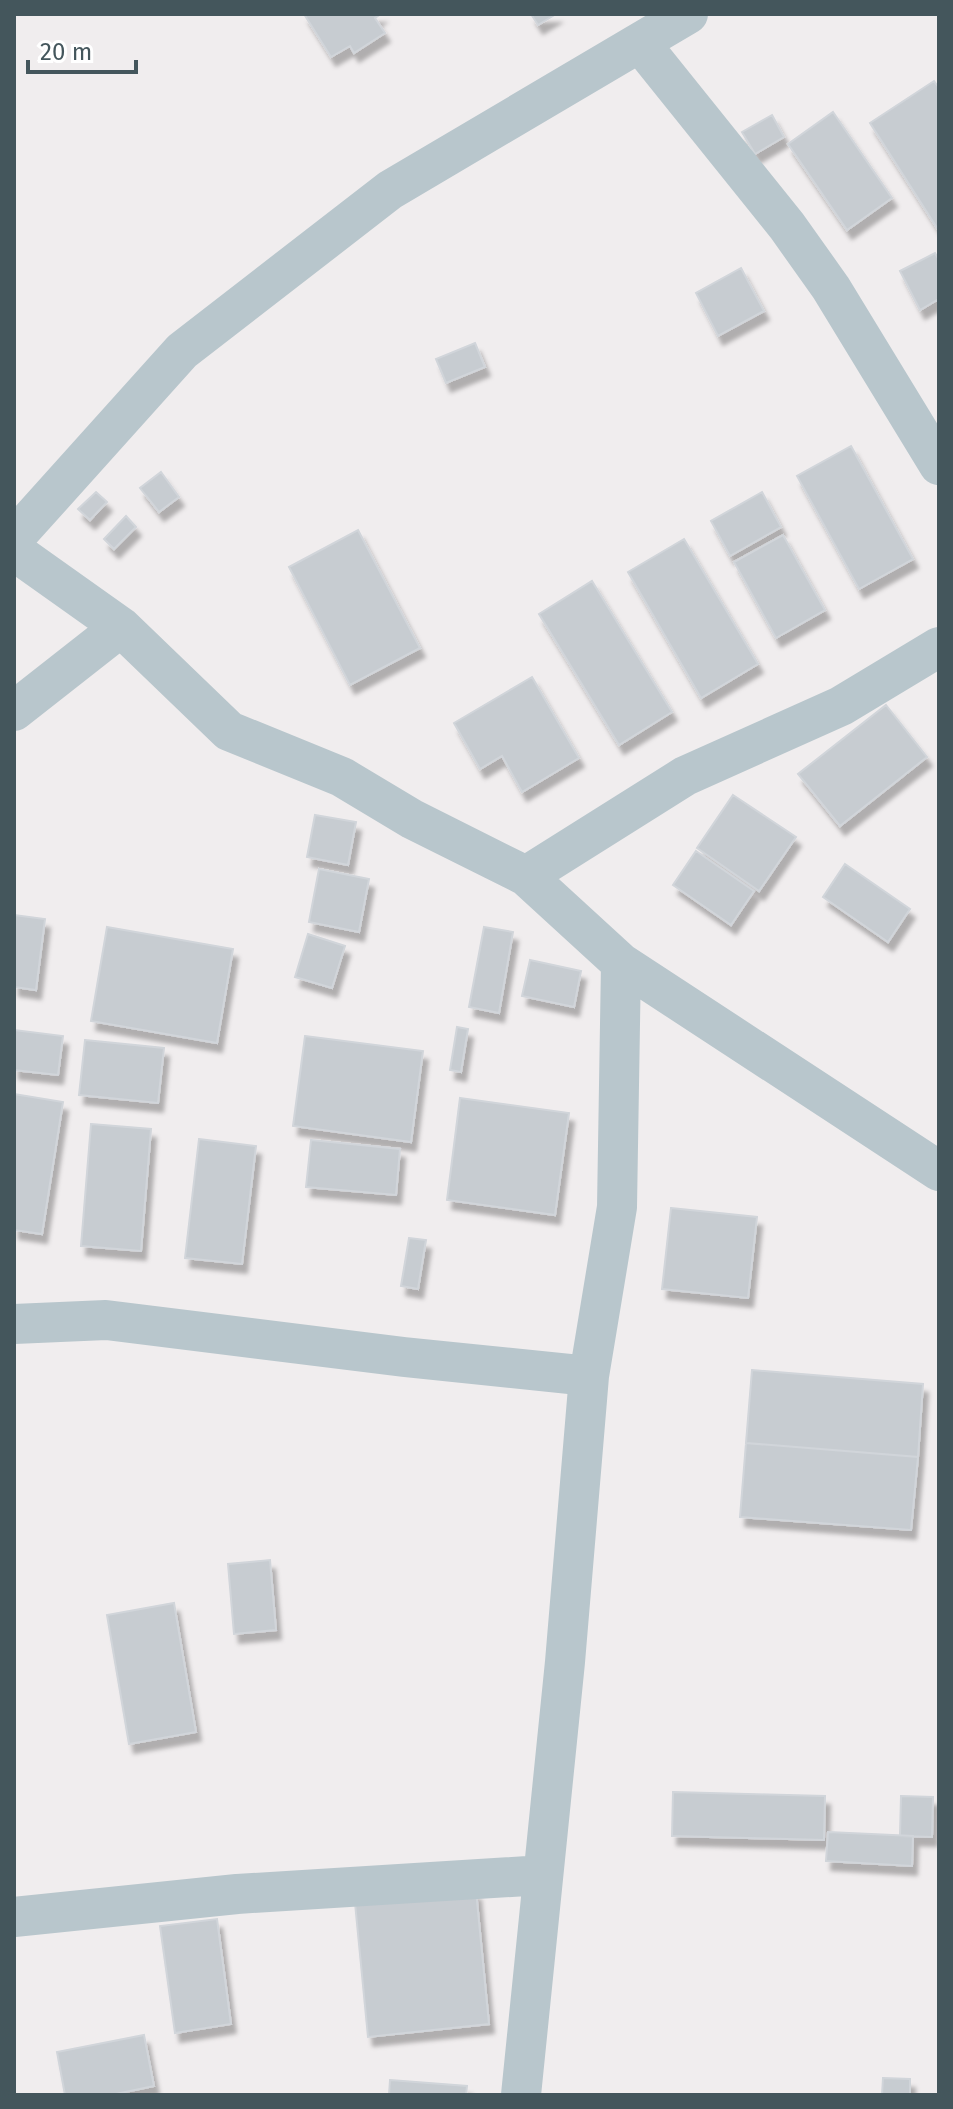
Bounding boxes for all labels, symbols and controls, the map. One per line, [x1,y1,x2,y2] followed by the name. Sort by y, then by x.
[28,24,136,74] scale bar
[40,38,92,66] text: 20 m

